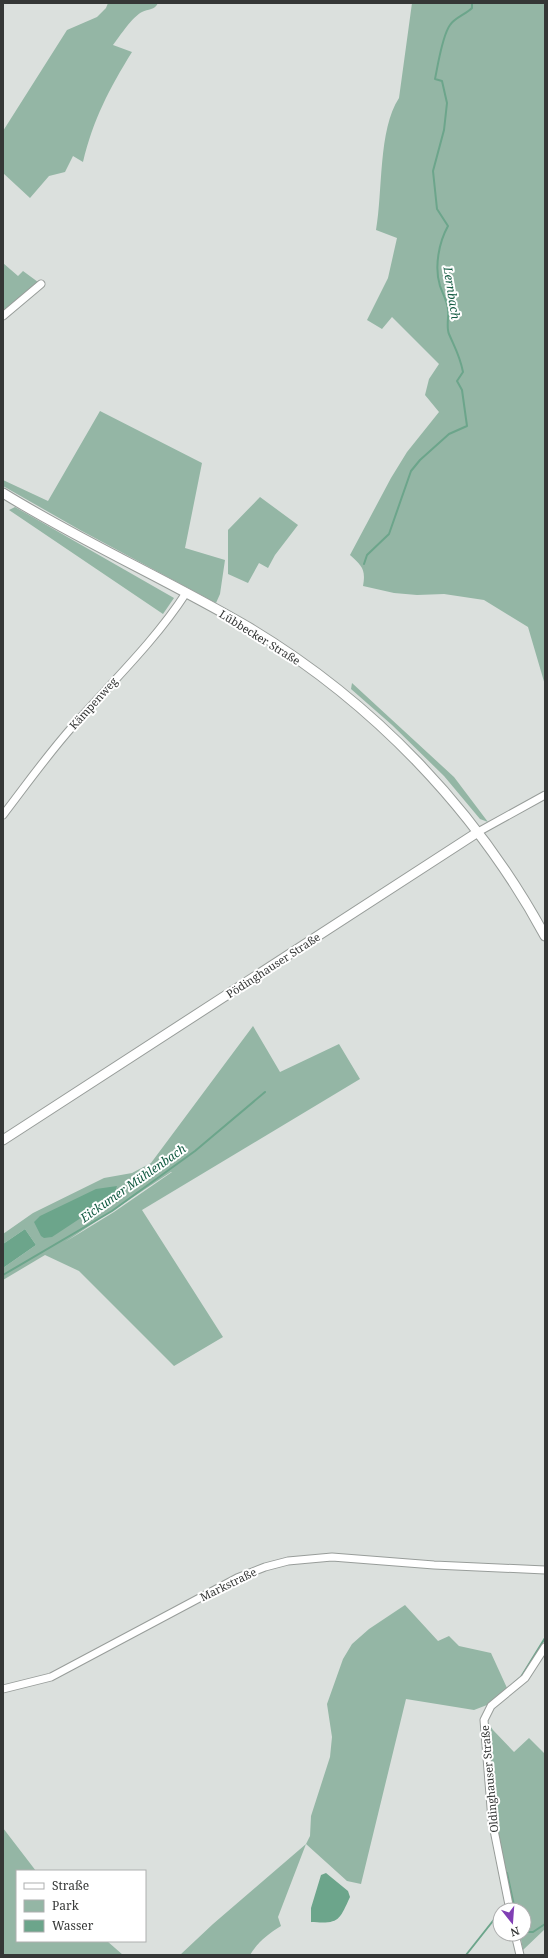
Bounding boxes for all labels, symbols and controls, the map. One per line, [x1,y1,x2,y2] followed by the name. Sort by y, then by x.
[439,265,465,320] water label: Lernbach
[217,606,303,668] street label: Lübbecker Straße
[66,674,120,732] street label: Kämpenweg
[223,929,323,1001] street label: Pödinghauser Straße
[76,1140,189,1227] water label: Eickumer Mühlenbach
[197,1564,259,1604] street label: Markstraße
[477,1724,501,1833] street label: Oldinghauser Straße
[16,1870,146,1942] legend
[52,1877,89,1894] text: Straße
[52,1897,80,1914] text: Park
[492,1902,532,1942] north arrow
[52,1917,94,1934] text: Wasser
[508,1924,521,1941] text: N

